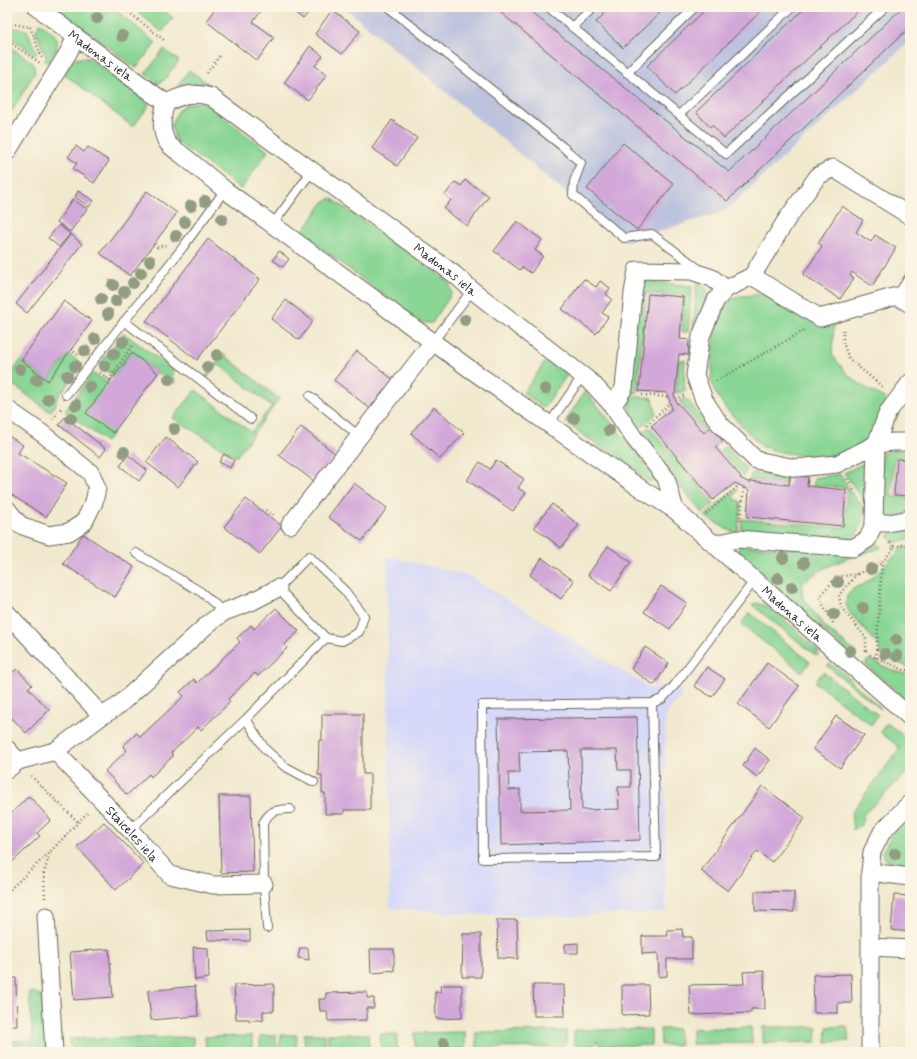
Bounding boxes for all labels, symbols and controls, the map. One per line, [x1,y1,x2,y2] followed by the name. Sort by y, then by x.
[64,27,136,86] street label: Madonas iela
[409,240,480,301] street label: Madonas iela
[757,583,826,647] street label: Madonas iela
[101,803,162,867] street label: Staiceles iela

